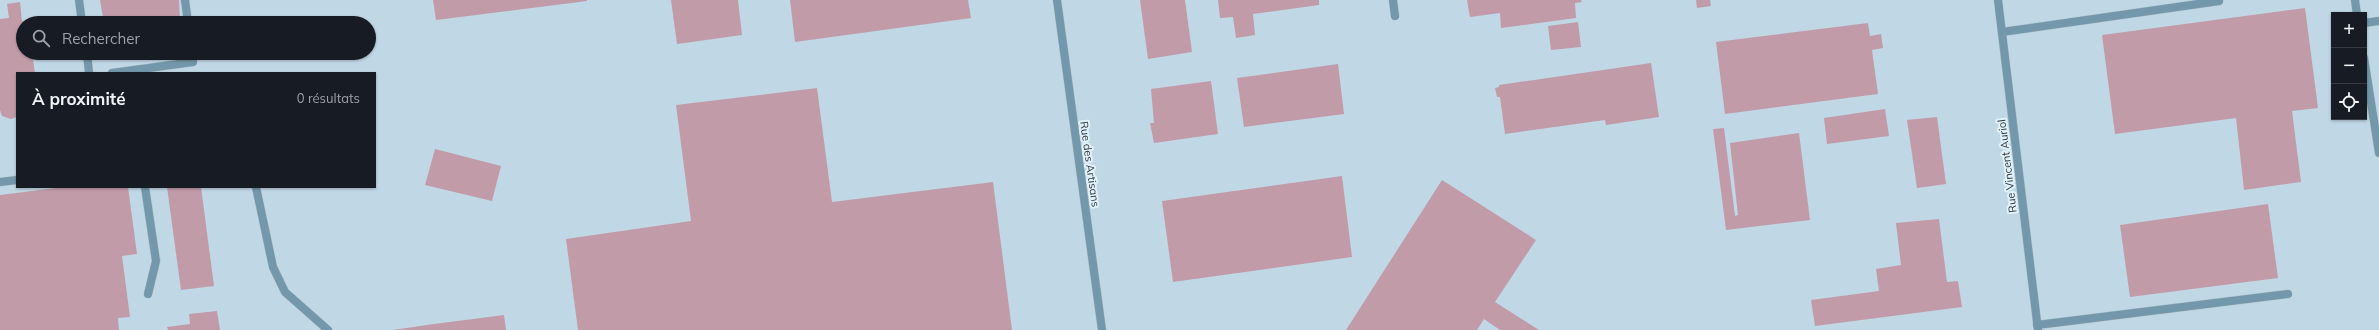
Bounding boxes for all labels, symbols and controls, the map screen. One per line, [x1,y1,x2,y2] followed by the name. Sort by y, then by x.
[2331,12,2367,120] map controls
[2331,12,2367,48] button: +
[16,16,376,60] search box
[30,27,52,49] icon: search
[62,29,140,48] text: Rechercher
[2331,48,2367,84] button: −
[2331,84,2367,120] button: locate
[32,88,126,109] text: À proximité
[297,90,360,106] text: 0 résultats
[1994,119,2020,213] street label: Rue Vincent Auriol
[1077,120,1103,208] street label: Rue des Artisans

